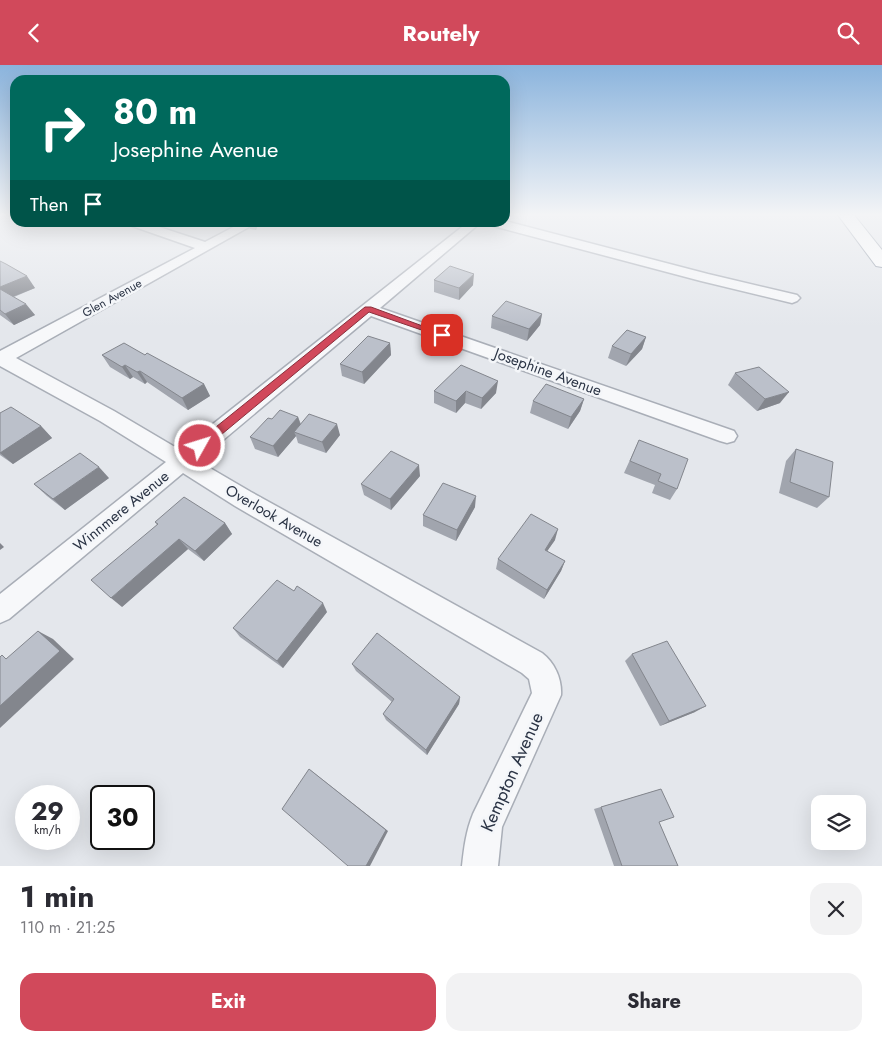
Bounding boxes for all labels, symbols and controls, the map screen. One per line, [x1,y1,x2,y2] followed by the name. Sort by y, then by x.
[403,17,479,49] text: Routely
[20,19,48,47] icon: back
[834,19,862,47] icon: search
[113,87,197,137] text: 80 m
[30,95,95,160] icon: right
[113,133,278,165] text: Josephine Avenue
[79,190,107,218] icon: arrive
[30,191,69,218] text: Then
[79,274,145,322] street label: Glen Avenue
[421,314,463,356] pin
[428,321,456,349] icon: arrive
[489,342,605,402] street label: Josephine Avenue
[173,419,225,471] position arrow
[68,465,174,557] street label: Winnmere Avenue
[221,479,327,553] street label: Overlook Avenue
[474,708,550,836] street label: Kempton Avenue
[90,785,155,850] speed limit sign: 30
[31,793,64,829] text: 29
[811,795,866,850] map controls
[811,795,866,850] button: layers
[34,821,61,839] text: km/h
[20,875,94,918] text: 1 min
[810,883,862,935] button: close
[20,916,115,939] text: 110 m · 21:25
[20,973,436,1031] button: Exit
[446,973,862,1031] button: Share

